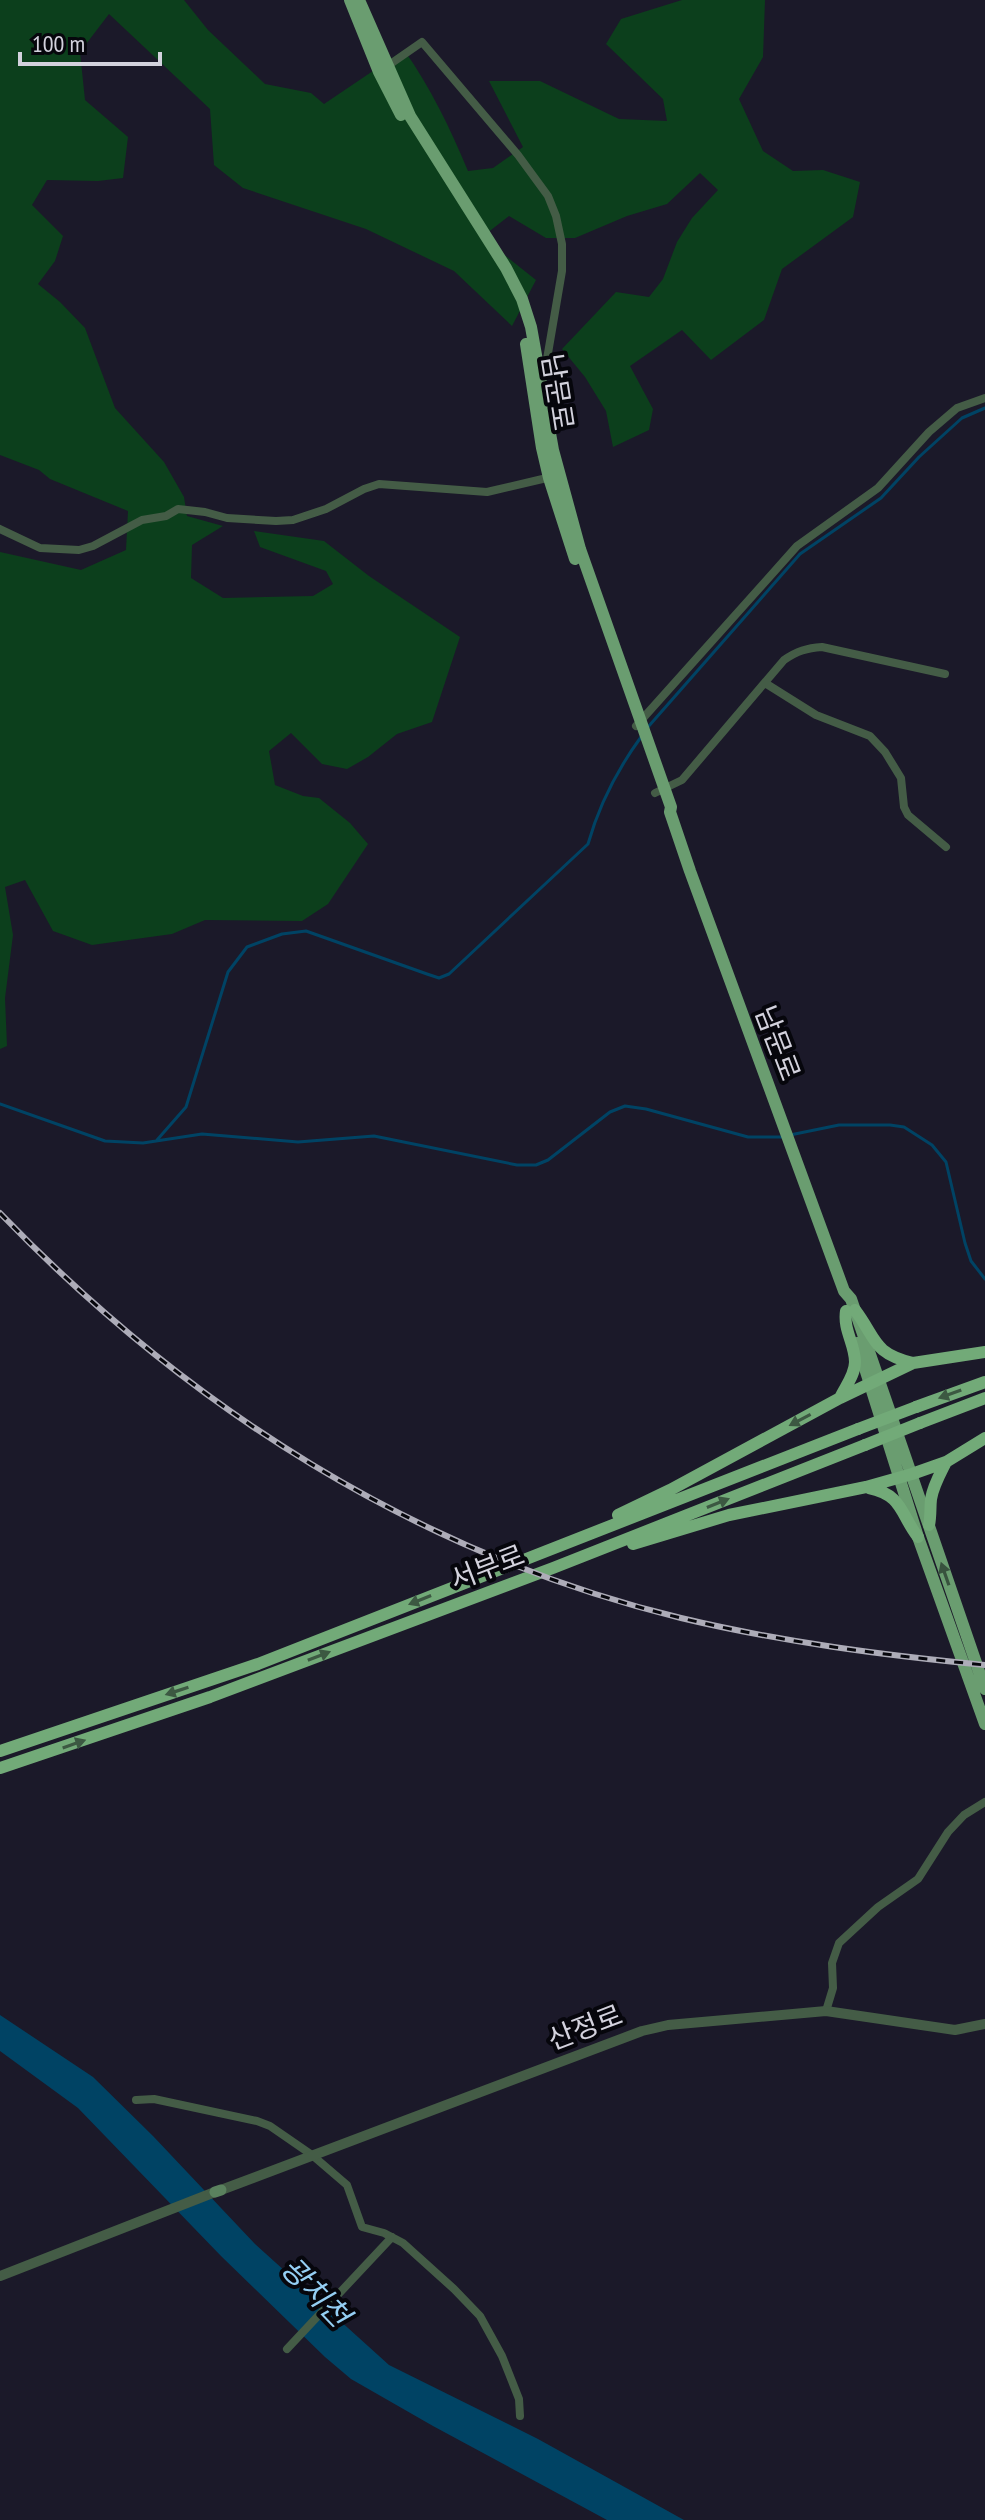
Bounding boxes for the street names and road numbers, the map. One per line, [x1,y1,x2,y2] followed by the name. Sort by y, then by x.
[534,351,583,433] street label: 남문로
[747,1000,810,1086] street label: 남문로
[444,1535,530,1598] street label: 서부로
[542,1995,628,2058] street label: 산정로

